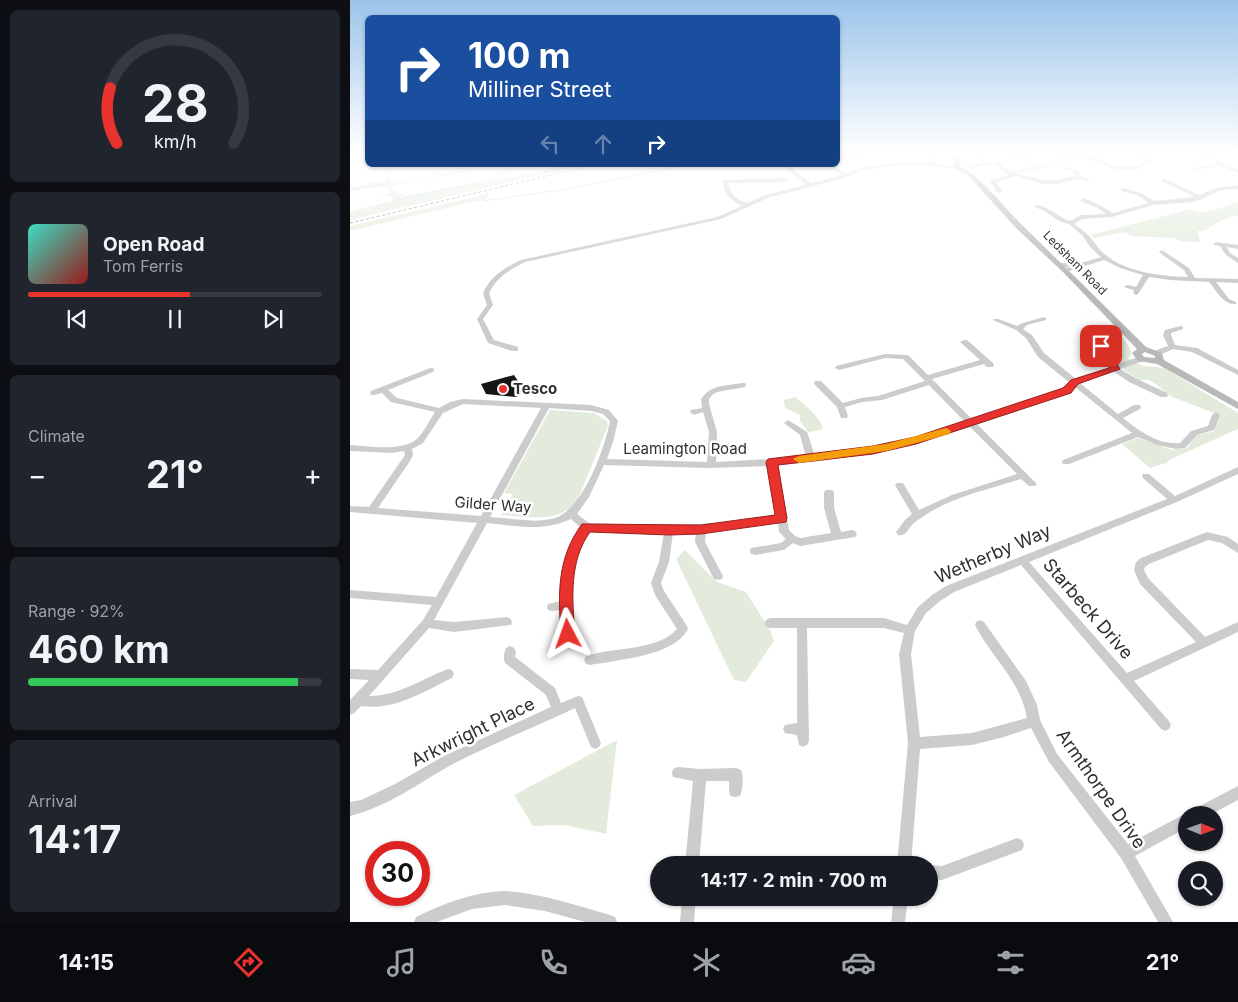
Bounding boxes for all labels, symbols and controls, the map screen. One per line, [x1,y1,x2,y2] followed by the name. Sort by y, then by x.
[468,34,571,76] text: 100 m
[385,35,450,100] icon: right
[142,72,208,135] text: 28
[468,76,612,102] text: Milliner Street
[536,130,564,158] icon: left
[589,130,617,158] icon: ahead
[642,130,670,158] icon: right
[154,131,196,152] text: km/h
[1040,228,1110,298] street label: Ledsham Road
[103,233,204,256] text: Open Road
[103,256,183,276] text: Tom Ferris
[63,305,91,333] icon: previous
[161,305,189,333] icon: pause
[259,305,287,333] icon: next
[1080,325,1122,367] pin
[1087,332,1115,360] icon: arrive
[513,379,557,398] place label: Tesco
[497,383,509,395] marker: Tesco
[28,426,85,446] text: Climate
[623,439,747,458] street label: Leamington Road
[146,451,204,497] text: 21°
[28,458,47,492] text: −
[303,458,322,492] text: +
[454,492,533,517] street label: Gilder Way
[932,520,1054,587] street label: Wetherby Way
[1039,554,1138,663] street label: Starbeck Drive
[28,601,125,621] text: Range · 92%
[541,607,593,659] position arrow
[28,626,170,672] text: 460 km
[408,693,538,771] street label: Arkwright Place
[1052,725,1150,852] street label: Armthorpe Drive
[28,791,77,811] text: Arrival
[1178,806,1222,851] north arrow
[1178,806,1223,906] map controls
[28,816,121,862] text: 14:17
[365,841,430,906] speed limit sign: 30
[1178,861,1223,906] button: search
[701,869,887,892] text: 14:17 · 2 min · 700 m
[231,945,266,980] icon: directions
[384,945,419,980] icon: music
[536,945,571,980] icon: phone
[689,945,724,980] icon: climate
[841,945,876,980] icon: car
[993,945,1028,980] icon: filters
[59,949,114,975] text: 14:15
[1146,949,1179,975] text: 21°

